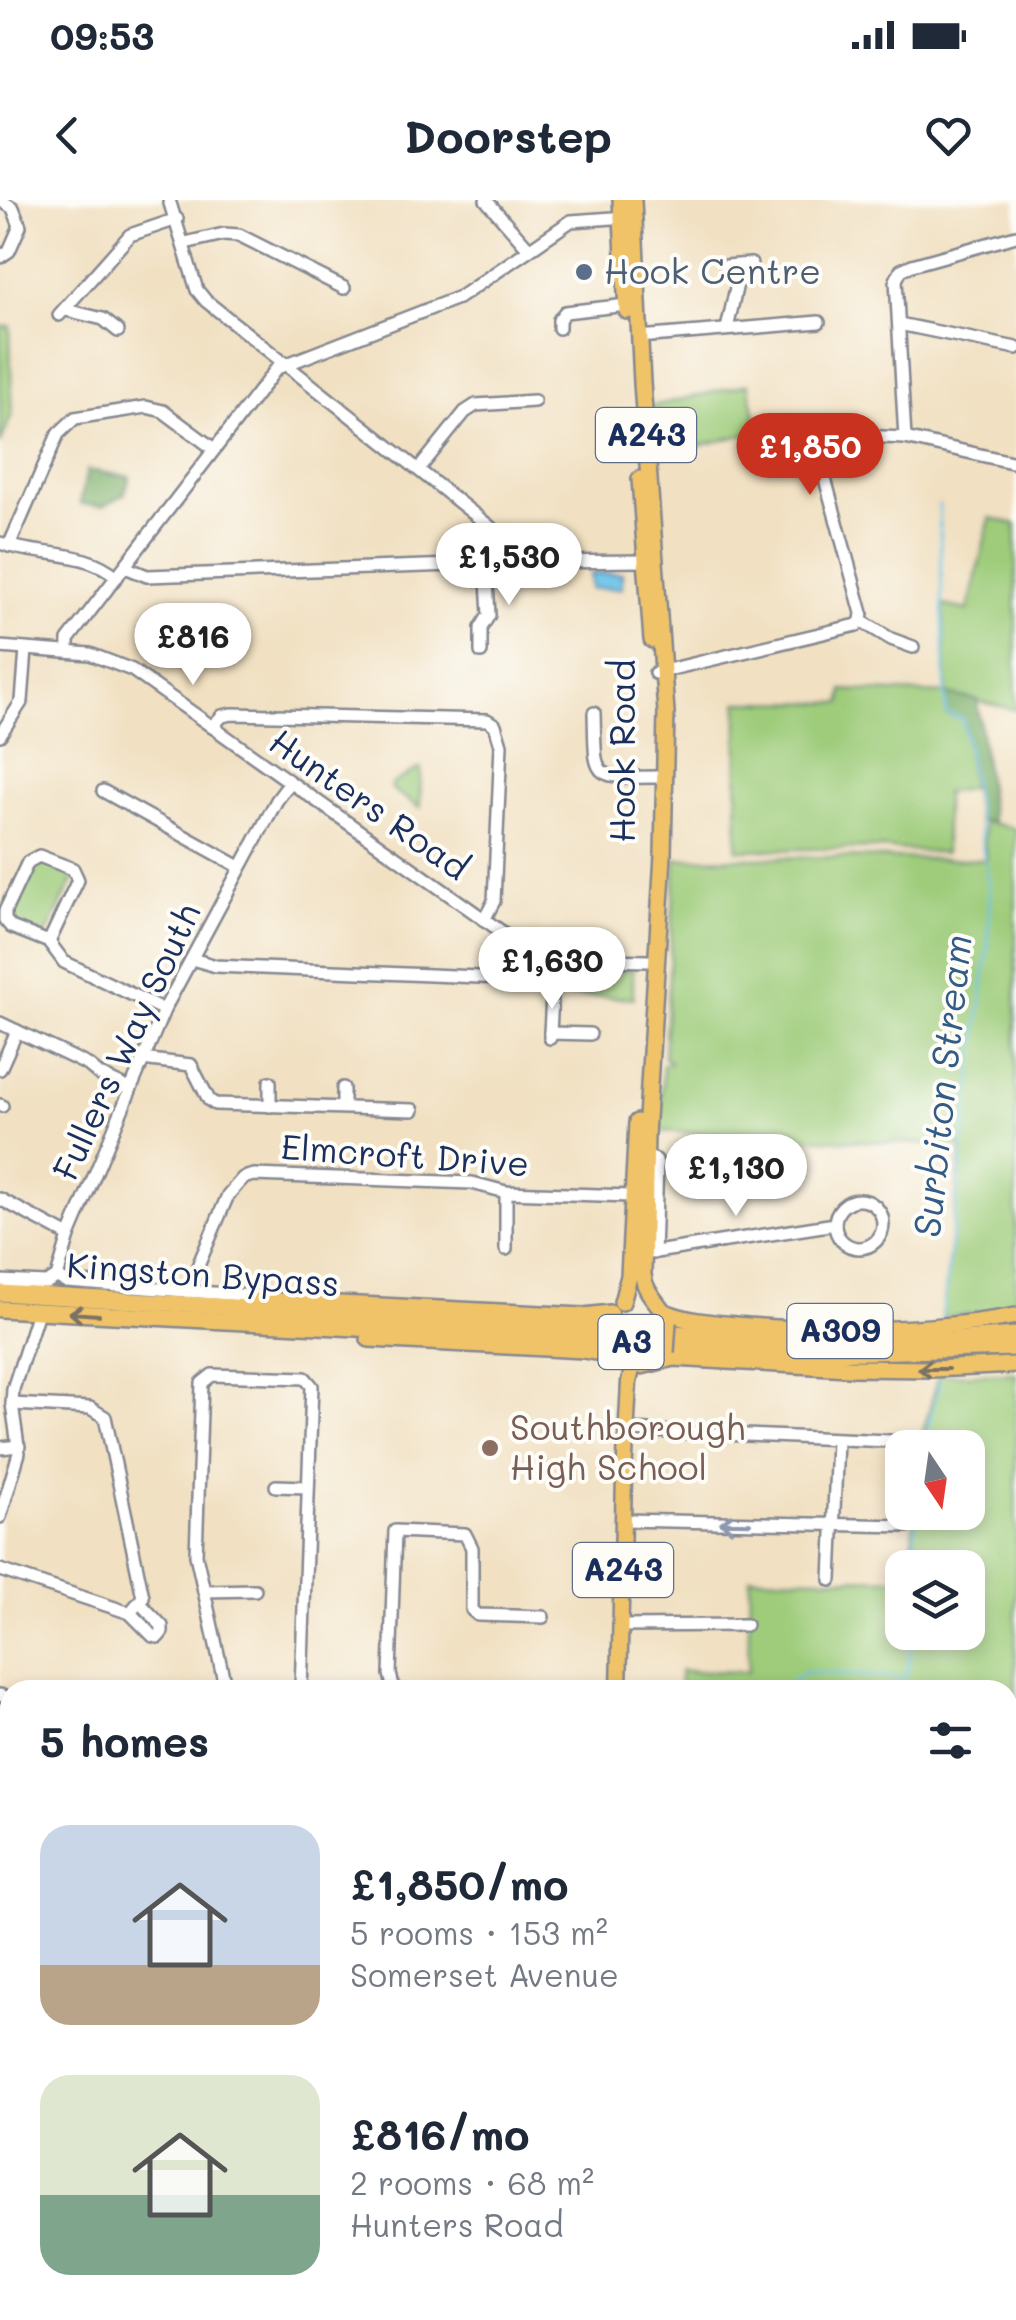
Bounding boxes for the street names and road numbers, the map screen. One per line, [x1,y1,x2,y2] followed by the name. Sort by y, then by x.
[596,408,696,462] road number: A243
[598,659,644,843] street label: Hook Road
[261,718,479,889] street label: Hunters Road
[41,895,210,1187] street label: Fullers Way South
[280,1122,531,1186] street label: Elmcroft Drive
[65,1241,341,1305] street label: Kingston Bypass
[788,1304,892,1358] road number: A309
[598,1315,664,1369] road number: A3
[573,1543,673,1597] road number: A243

